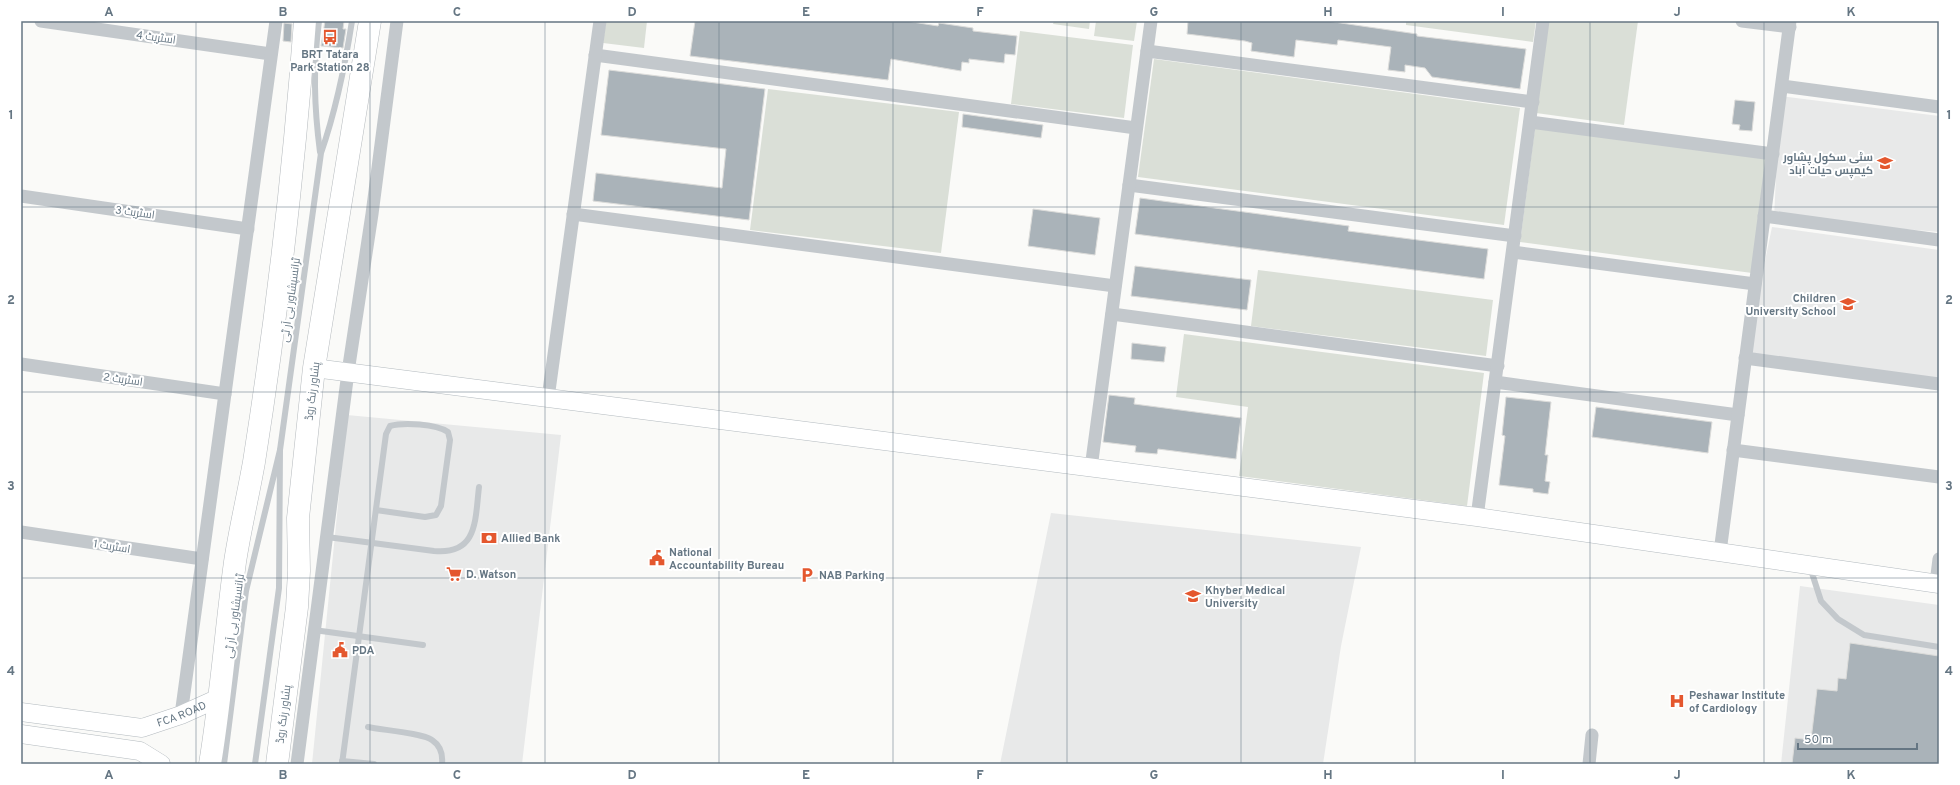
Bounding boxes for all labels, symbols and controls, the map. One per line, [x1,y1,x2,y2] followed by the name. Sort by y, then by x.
[104,5,114,21] text: A
[279,5,288,21] text: B
[453,5,461,21] text: C
[627,5,637,21] text: D
[802,5,810,21] text: E
[976,5,984,21] text: F
[1150,5,1159,21] text: G
[1323,5,1333,21] text: H
[1501,5,1505,21] text: I
[1673,5,1681,21] text: J
[1846,5,1856,21] text: K
[135,28,177,48] street label: اسٹریٹ 4
[321,28,339,46] bus stop icon: BRT Tatara Park Station 28
[290,48,370,75] place label: BRT Tatara Park Station 28
[8,108,14,124] text: 1
[1946,108,1952,124] text: 1
[1782,151,1873,179] place label: سٹی سکول پشاور کیمپس حیات آباد
[1876,154,1894,172] school or university icon: سٹی سکول پشاور کیمپس حیات آباد
[114,203,156,223] street label: اسٹریٹ 3
[278,257,304,343] street label: ٹرانسپشاور بی آر ٹی
[1745,292,1836,319] place label: Children University School
[7,293,15,309] text: 2
[1945,293,1953,309] text: 2
[1839,295,1857,313] school or university icon: Children University School
[302,361,324,421] street label: پشاور رنگ روڈ
[102,370,144,390] street label: اسٹریٹ 2
[7,479,15,495] text: 3
[1945,479,1953,495] text: 3
[480,529,498,547] bank icon: Allied Bank
[501,532,560,546] place label: Allied Bank
[92,537,131,557] street label: اسٹریٹ 1
[669,546,784,573] place label: National Accountability Bureau
[648,549,666,567] public building icon: National Accountability Bureau
[445,565,463,583] supermarket icon: D. Watson
[798,566,816,584] parking icon: NAB Parking
[466,568,516,582] place label: D. Watson
[819,569,885,583] place label: NAB Parking
[222,573,248,659] street label: ٹرانسپشاور بی آر ٹی
[1205,584,1285,611] place label: Khyber Medical University
[1184,587,1202,605] school or university icon: Khyber Medical University
[331,641,349,659] public building icon: PDA
[352,644,374,658] place label: PDA
[7,664,15,680] text: 4
[1945,664,1953,680] text: 4
[273,684,295,744] street label: پشاور رنگ روڈ
[1689,689,1785,716] place label: Peshawar Institute of Cardiology
[1668,692,1686,710] hospital icon: Peshawar Institute of Cardiology
[155,699,209,731] street label: FCA ROAD
[1798,725,1917,751] scale bar
[1804,732,1832,748] text: 50 m
[104,768,114,784] text: A
[279,768,288,784] text: B
[453,768,461,784] text: C
[627,768,637,784] text: D
[802,768,810,784] text: E
[976,768,984,784] text: F
[1150,768,1159,784] text: G
[1323,768,1333,784] text: H
[1501,768,1505,784] text: I
[1673,768,1681,784] text: J
[1846,768,1856,784] text: K

